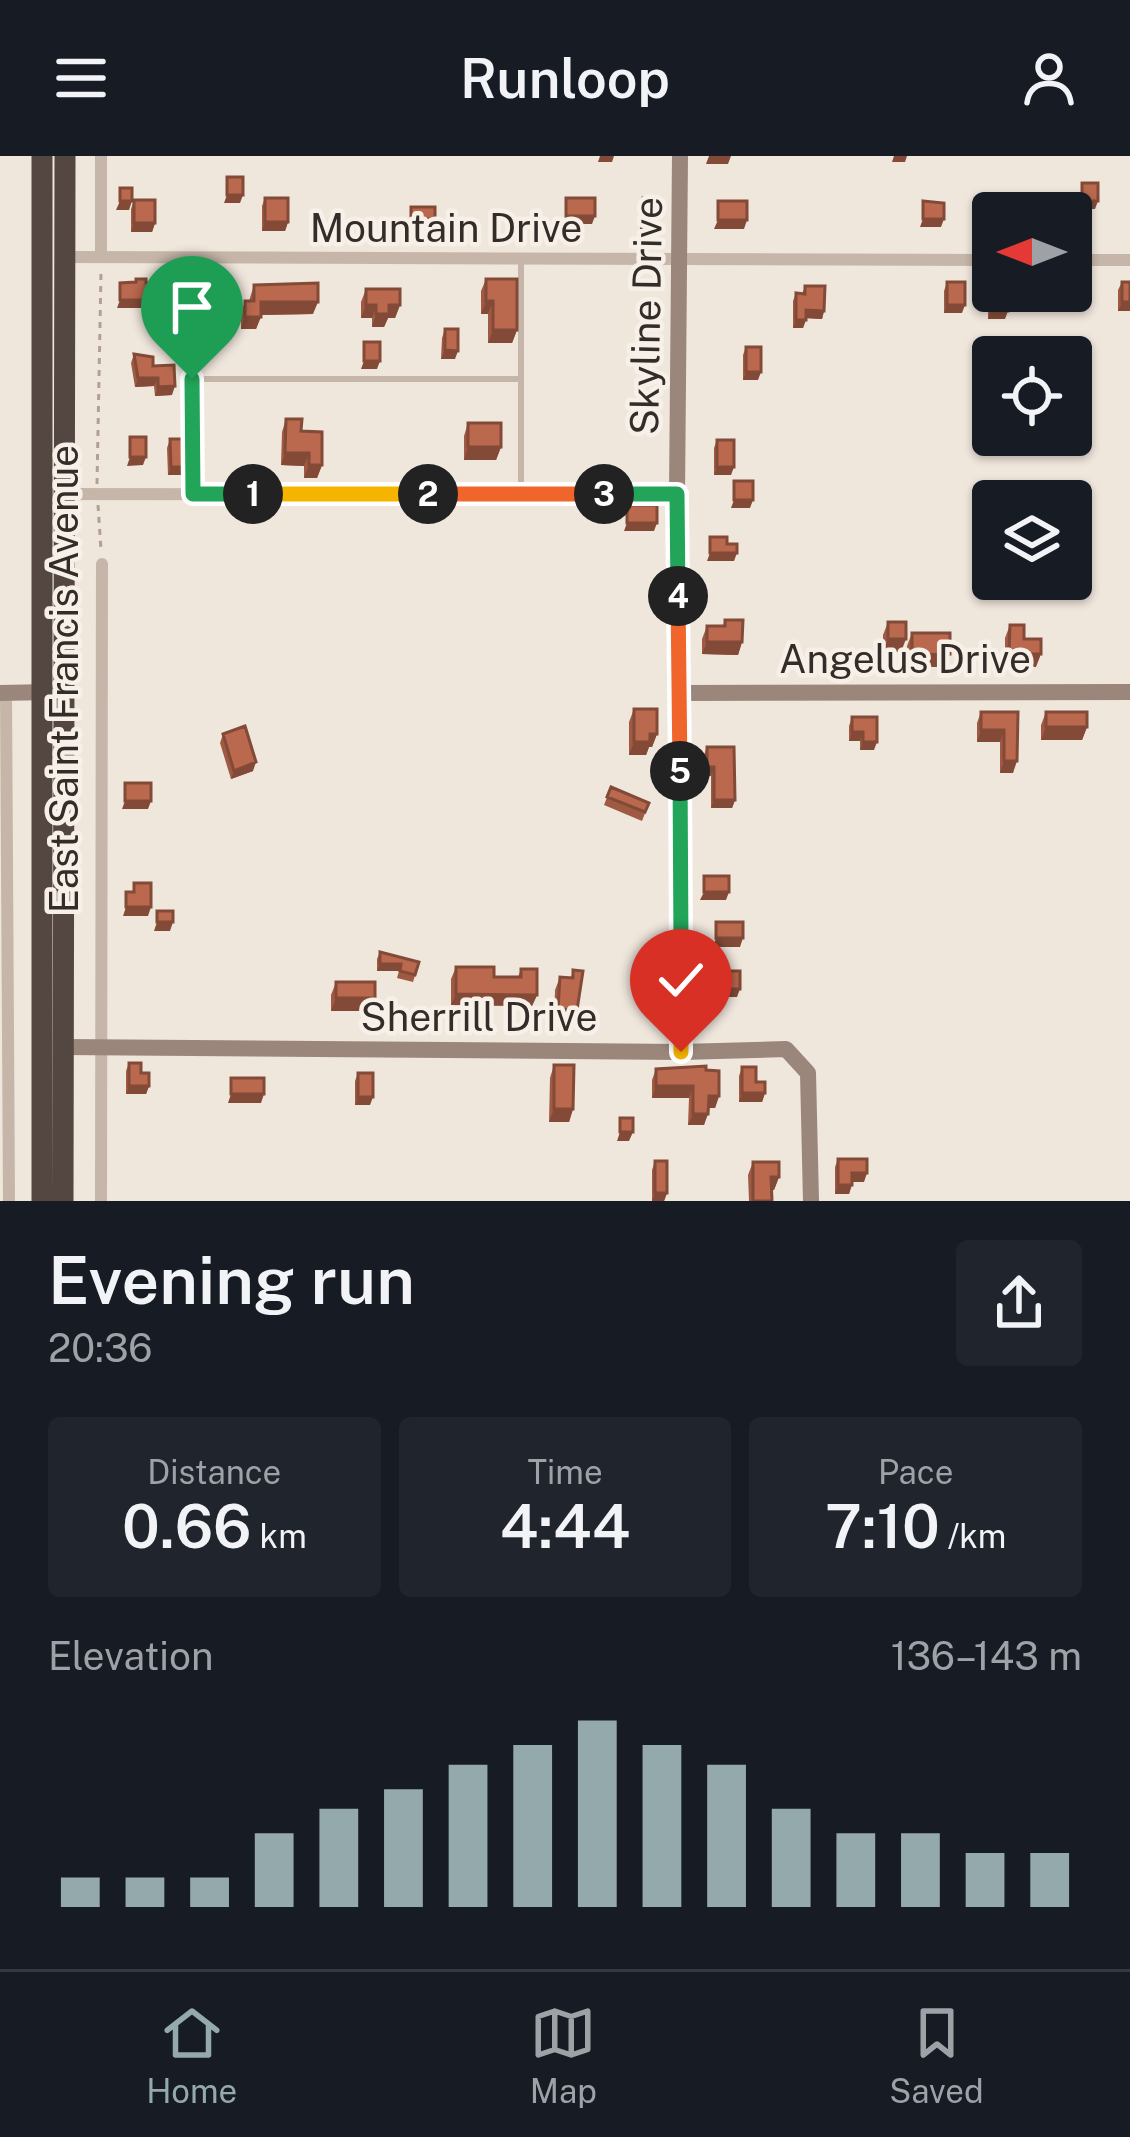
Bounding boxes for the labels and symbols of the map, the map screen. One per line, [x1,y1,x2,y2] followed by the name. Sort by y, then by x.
[972,192,1092,312] north arrow
[621,197,671,435] street label: Skyline Drive
[310,205,582,251] street label: Mountain Drive
[141,256,243,379] pin
[41,445,87,913] street label: East Saint Francis Avenue
[223,464,283,524] pin: 1
[398,464,458,524] pin: 2
[574,464,634,524] pin: 3
[648,566,708,626] pin: 4
[779,636,1031,682] street label: Angelus Drive
[650,741,710,801] pin: 5
[630,929,732,1052] pin
[361,994,597,1040] street label: Sherrill Drive

